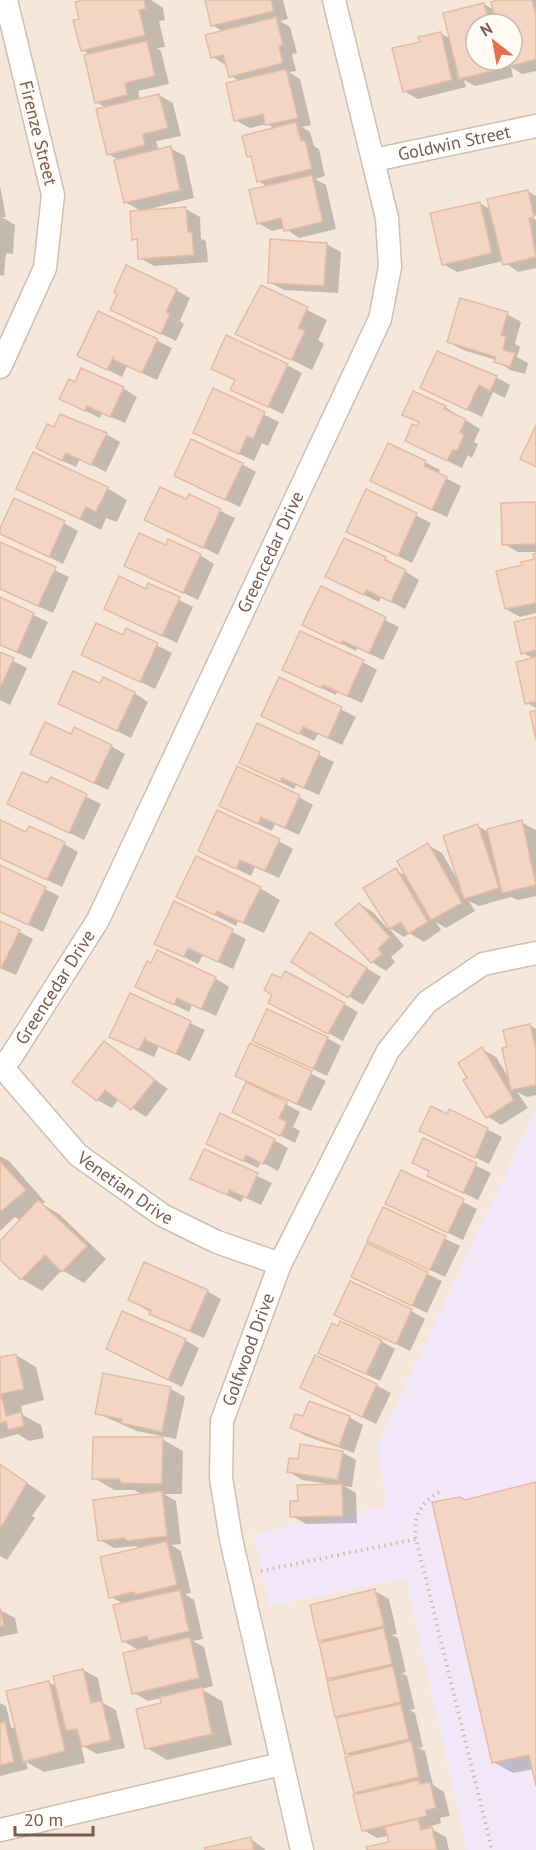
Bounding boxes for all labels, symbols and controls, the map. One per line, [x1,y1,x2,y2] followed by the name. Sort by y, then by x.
[464,12,524,72] north arrow
[477,18,496,40] text: N
[14,78,63,188] street label: Firenze Street
[396,120,512,166] street label: Goldwin Street
[232,487,309,616] street label: Greencedar Drive
[10,925,100,1049] street label: Greencedar Drive
[72,1146,177,1230] street label: Venetian Drive
[217,1290,279,1409] street label: Golfwood Drive
[15,1799,93,1837] scale bar
[24,1808,63,1831] text: 20 m

